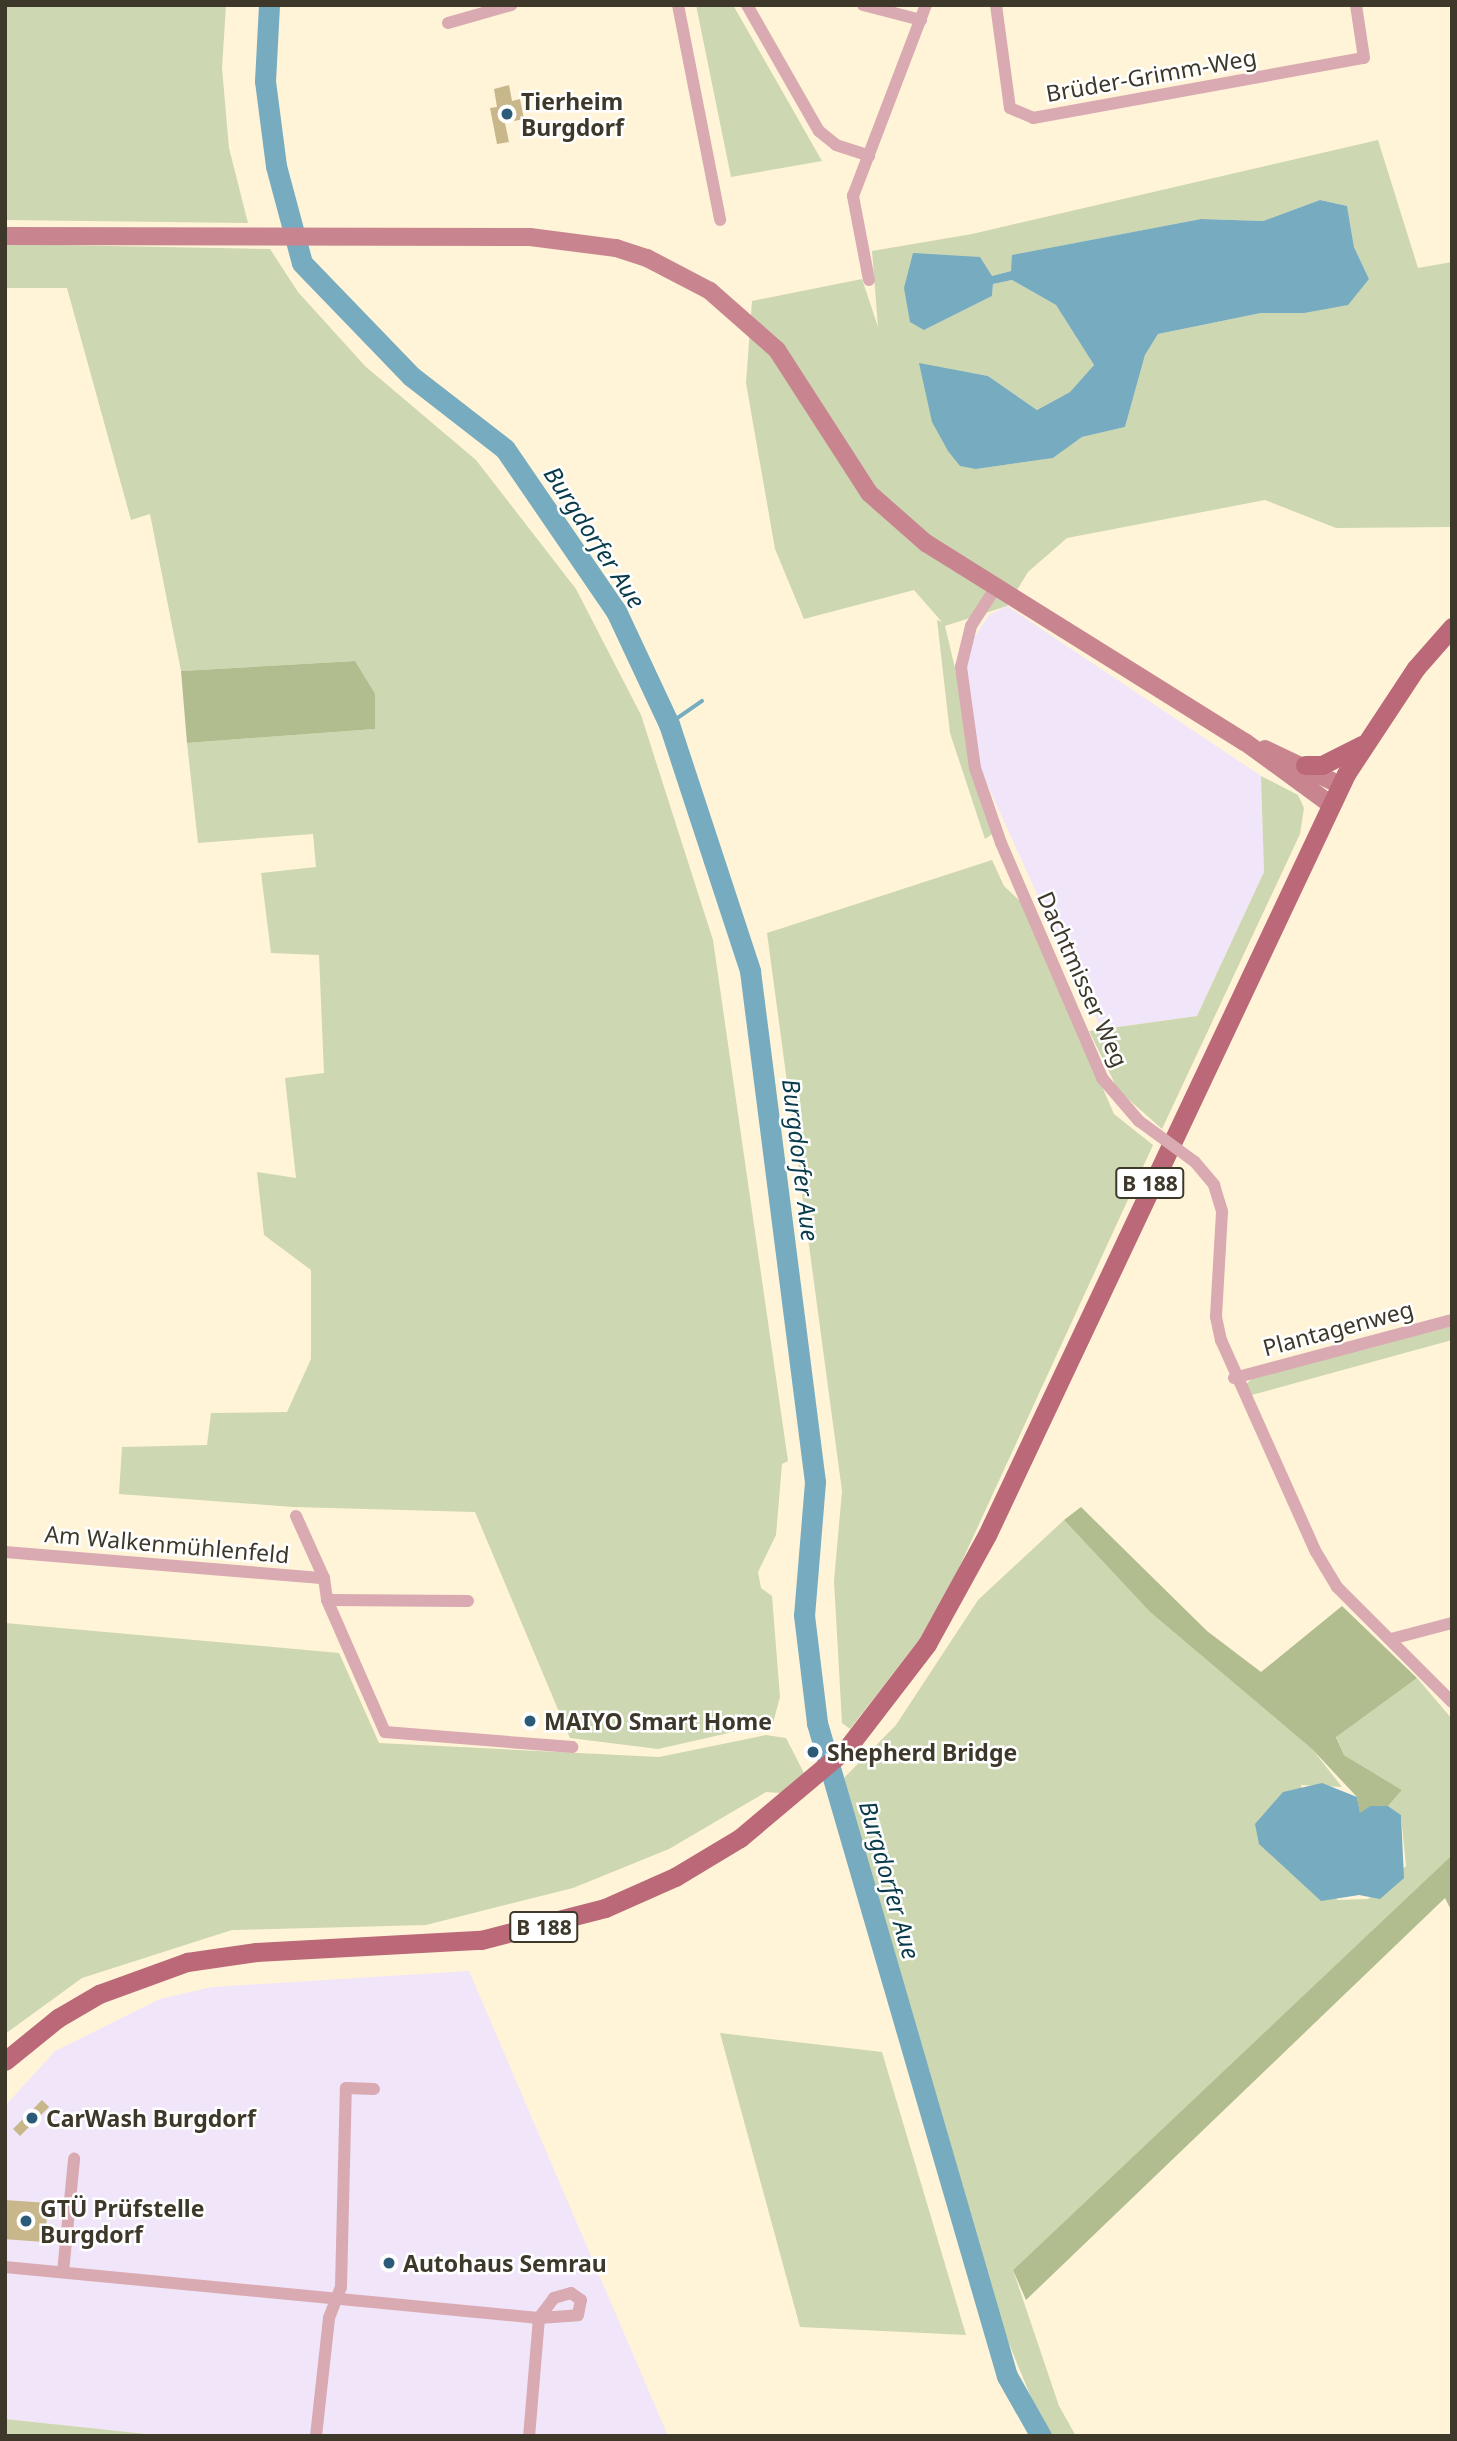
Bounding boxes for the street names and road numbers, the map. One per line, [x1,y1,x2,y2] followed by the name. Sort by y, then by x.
[1044,43,1258,107] street label: Brüder-Grimm-Weg
[1032,887,1134,1071] street label: Dachtmisser Weg
[1115,1166,1185,1200] road number: B 188
[1260,1295,1416,1361] street label: Plantagenweg
[44,1520,290,1568] street label: Am Walkenmühlenfeld
[509,1910,579,1944] road number: B 188

